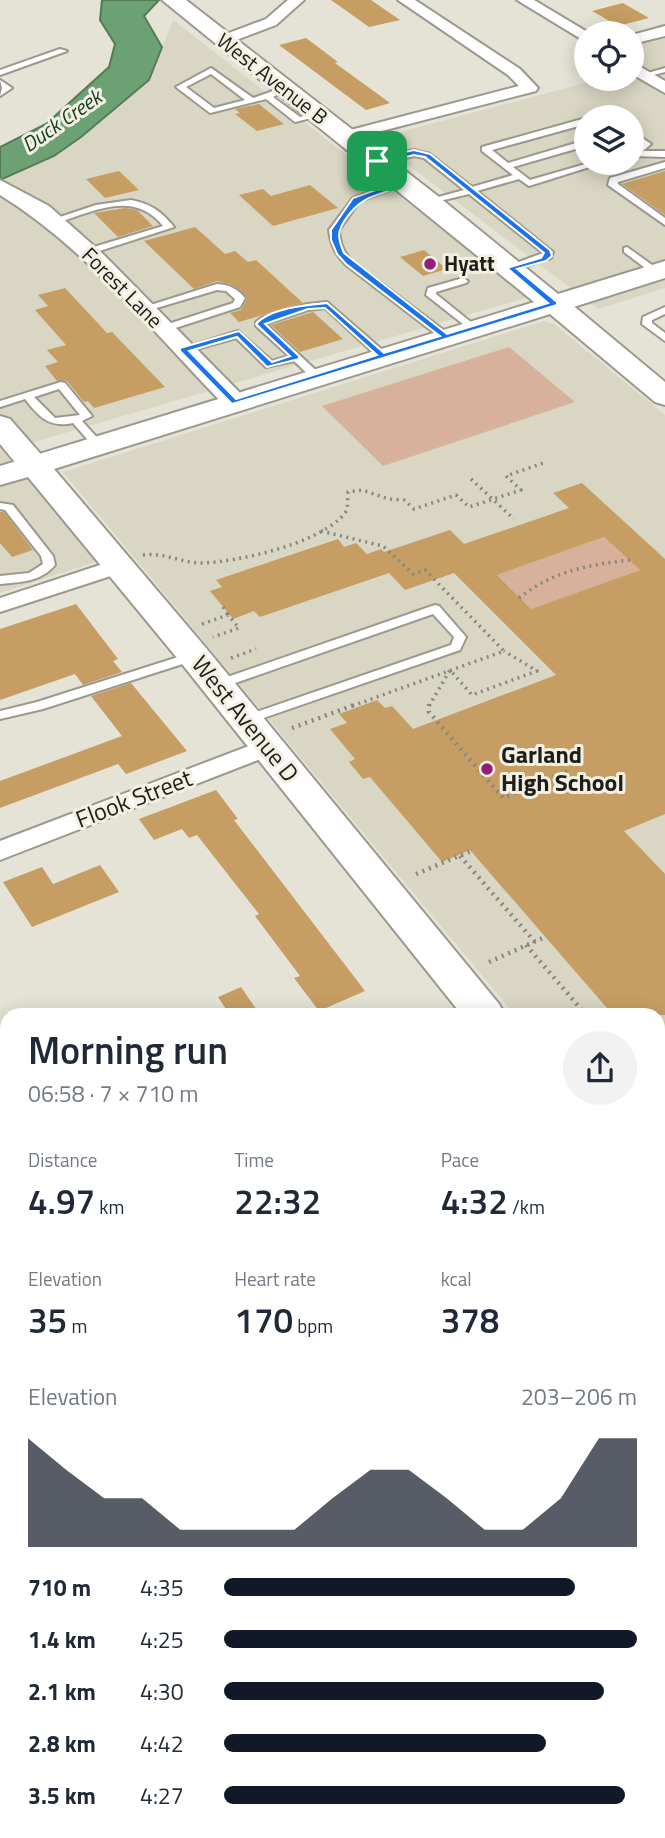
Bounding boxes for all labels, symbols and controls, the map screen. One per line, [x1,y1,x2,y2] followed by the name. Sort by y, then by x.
[574,21,644,175] map controls
[574,21,644,91] button: locate
[210,24,335,132] street label: West Avenue B
[15,79,110,159] water label: Duck Creek
[574,105,644,175] button: layers
[347,131,407,191] pin
[358,142,396,180] icon: arrive
[75,239,171,335] street label: Forest Lane
[444,247,495,279] place label: Hyatt
[422,256,438,272] marker: Hyatt
[183,647,308,789] street label: West Avenue D
[501,736,624,800] place label: Garland High School
[70,759,198,837] street label: Flook Street
[479,761,495,777] marker: Garland High School
[28,1021,228,1079] text: Morning run
[563,1031,637,1105] button: share
[28,1076,198,1111] text: 06:58 · 7 × 710 m
[28,1145,97,1174] text: Distance
[234,1145,274,1174] text: Time
[441,1145,479,1174] text: Pace
[28,1174,95,1228] text: 4.97
[234,1174,321,1228] text: 22:32
[441,1174,508,1228] text: 4:32
[95,1192,124,1221] text: km
[508,1192,545,1221] text: /km
[28,1264,102,1293] text: Elevation
[234,1264,316,1293] text: Heart rate
[441,1264,472,1293] text: kcal
[28,1293,67,1347] text: 35
[234,1293,293,1347] text: 170
[441,1293,499,1347] text: 378
[67,1311,87,1340] text: m
[293,1311,333,1340] text: bpm
[28,1379,117,1414] text: Elevation
[521,1379,637,1414] text: 203–206 m
[28,1570,91,1605] text: 710 m
[140,1570,184,1605] text: 4:35
[28,1622,96,1657] text: 1.4 km
[140,1622,184,1657] text: 4:25
[28,1674,96,1709] text: 2.1 km
[140,1674,184,1709] text: 4:30
[28,1726,96,1761] text: 2.8 km
[140,1726,184,1761] text: 4:42
[28,1778,96,1813] text: 3.5 km
[140,1778,184,1813] text: 4:27

